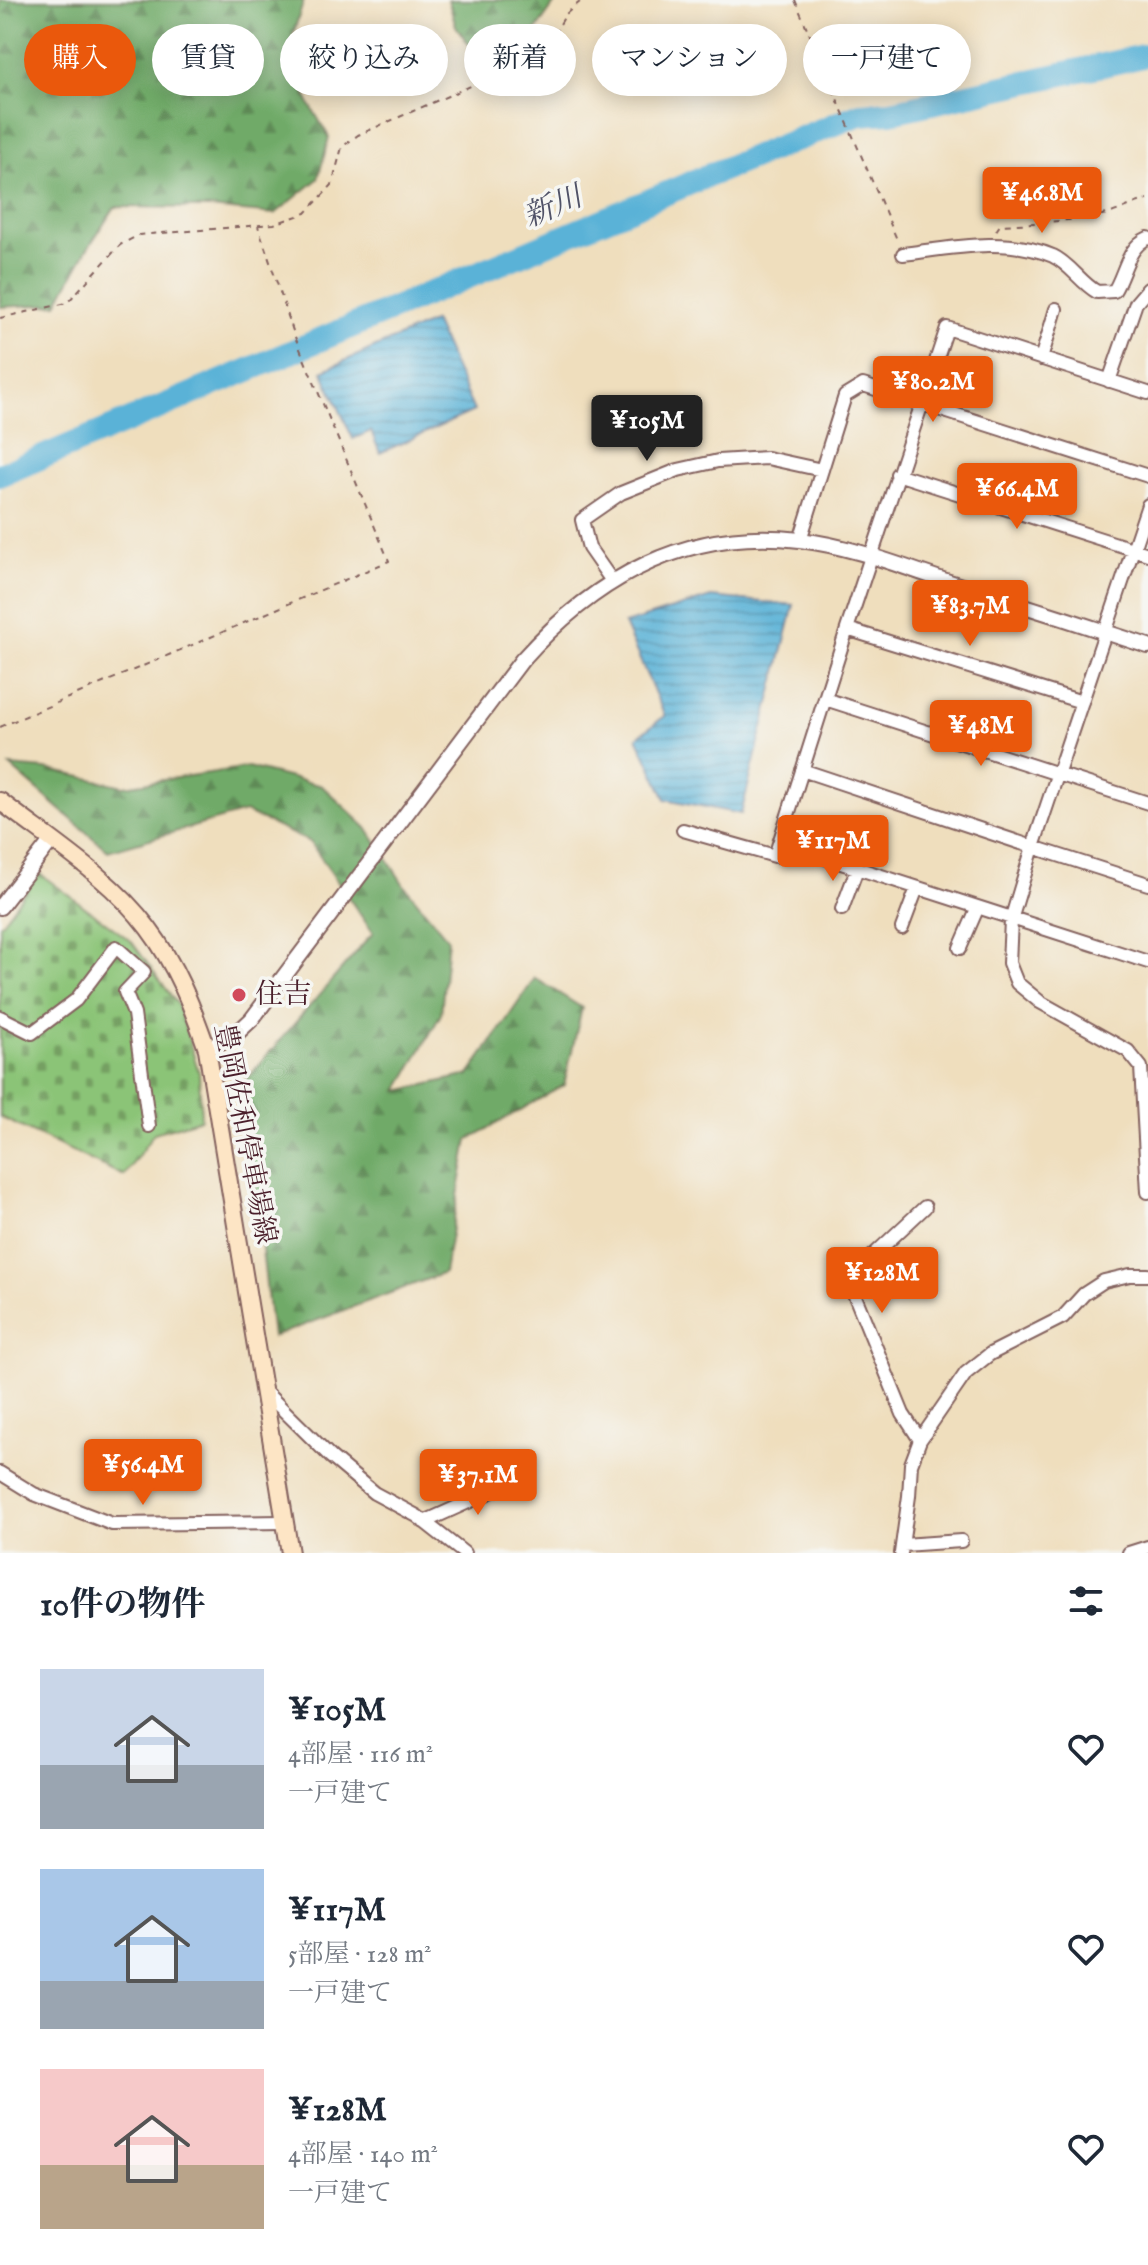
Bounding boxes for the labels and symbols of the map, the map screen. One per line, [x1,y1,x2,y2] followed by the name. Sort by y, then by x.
[977,167,1107,235] pin: ¥46.8M
[518,178,591,237] water label: 新川
[868,356,998,424] pin: ¥80.2M
[591,395,703,463] pin: ¥105M
[952,463,1082,531] pin: ¥66.4M
[905,580,1035,648] pin: ¥83.7M
[934,700,1028,768] pin: ¥48M
[777,815,889,883] pin: ¥117M
[255,978,311,1013] place label: 住吉
[230,986,248,1004] marker: 住吉
[205,1021,283,1247] street label: 豊岡佐和停車場線
[826,1247,938,1315] pin: ¥128M
[78,1439,208,1507] pin: ¥56.4M
[413,1449,543,1517] pin: ¥37.1M

